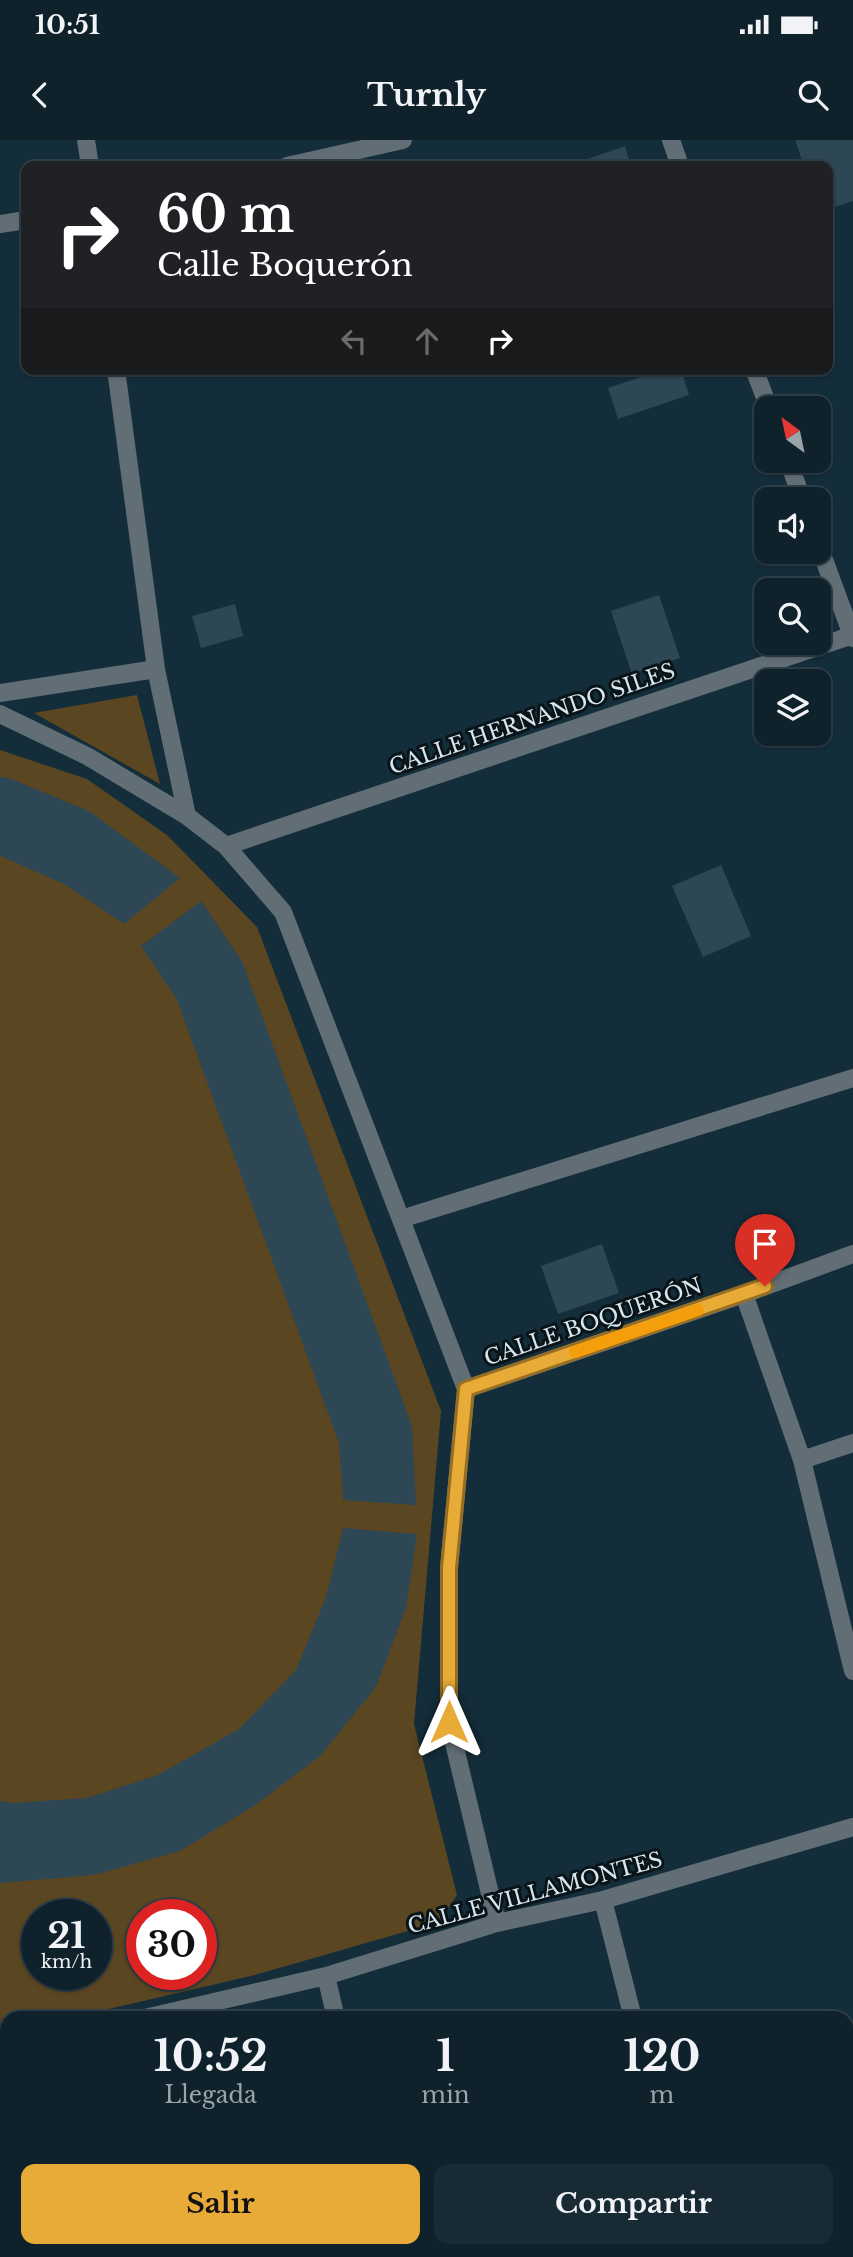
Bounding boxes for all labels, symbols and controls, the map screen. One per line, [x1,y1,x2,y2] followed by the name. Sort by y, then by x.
[35,9,100,41] text: 10:51
[367,75,486,115] text: Turnly
[21,76,59,114] icon: back
[794,76,832,114] icon: search
[157,184,294,245] text: 60 m
[42,189,133,280] icon: right
[157,245,413,285] text: Calle Boquerón
[335,322,373,360] icon: left
[408,322,446,360] icon: ahead
[481,322,519,360] icon: right
[754,396,831,472] north arrow
[754,396,831,746] map controls
[754,487,831,564] button: sound
[754,578,831,655] button: search
[386,658,678,780] street label: CALLE HERNANDO SILES
[754,669,831,746] button: layers
[735,1214,795,1286] pin
[746,1225,784,1263] icon: arrive
[481,1272,705,1371] street label: CALLE BOQUERÓN
[412,1685,486,1759] position arrow
[405,1846,665,1940] street label: CALLE VILLAMONTES
[126,1899,217,1990] speed limit sign: 30
[47,1914,86,1957] text: 21
[41,1951,92,1973] text: km/h
[153,2030,268,2082] text: 10:52
[436,2030,455,2082] text: 1
[623,2030,701,2082] text: 120
[165,2081,257,2109] text: Llegada
[421,2081,470,2109] text: min
[649,2081,674,2109] text: m
[21,2164,420,2244] button: Salir
[434,2164,833,2244] button: Compartir

